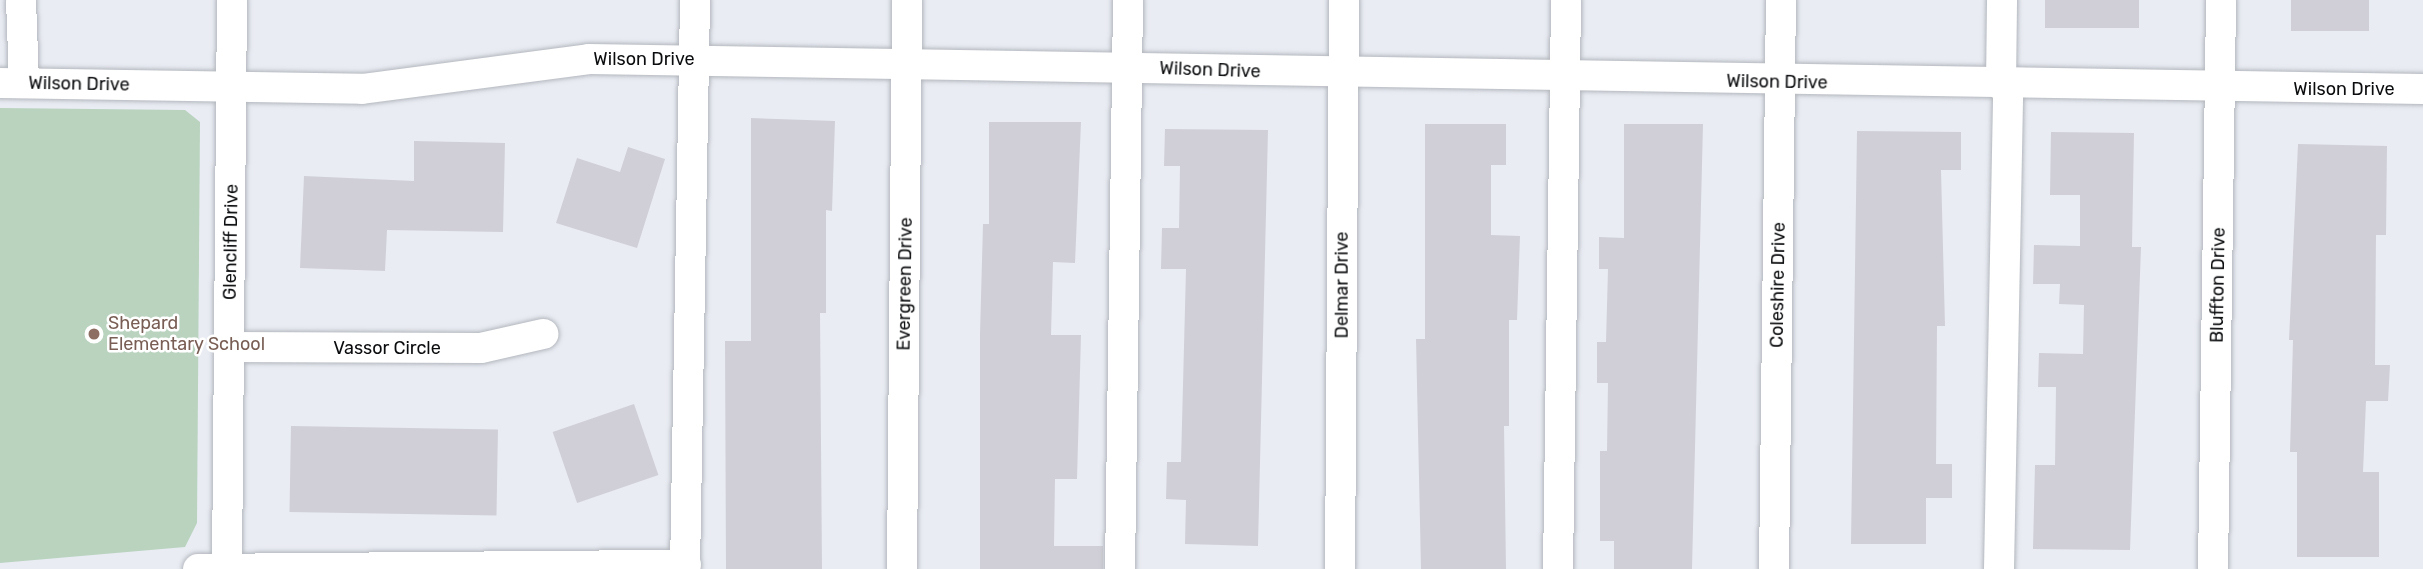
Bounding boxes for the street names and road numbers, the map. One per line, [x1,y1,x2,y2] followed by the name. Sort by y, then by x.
[593,48,695,70] street label: Wilson Drive
[1159,57,1261,83] street label: Wilson Drive
[1726,70,1828,94] street label: Wilson Drive
[28,72,130,96] street label: Wilson Drive
[2293,78,2395,100] street label: Wilson Drive
[219,184,243,300] street label: Glencliff Drive
[893,217,917,351] street label: Evergreen Drive
[1766,222,1790,348] street label: Coleshire Drive
[2206,227,2230,343] street label: Bluffton Drive
[1331,231,1353,339] street label: Delmar Drive
[333,337,441,359] street label: Vassor Circle

